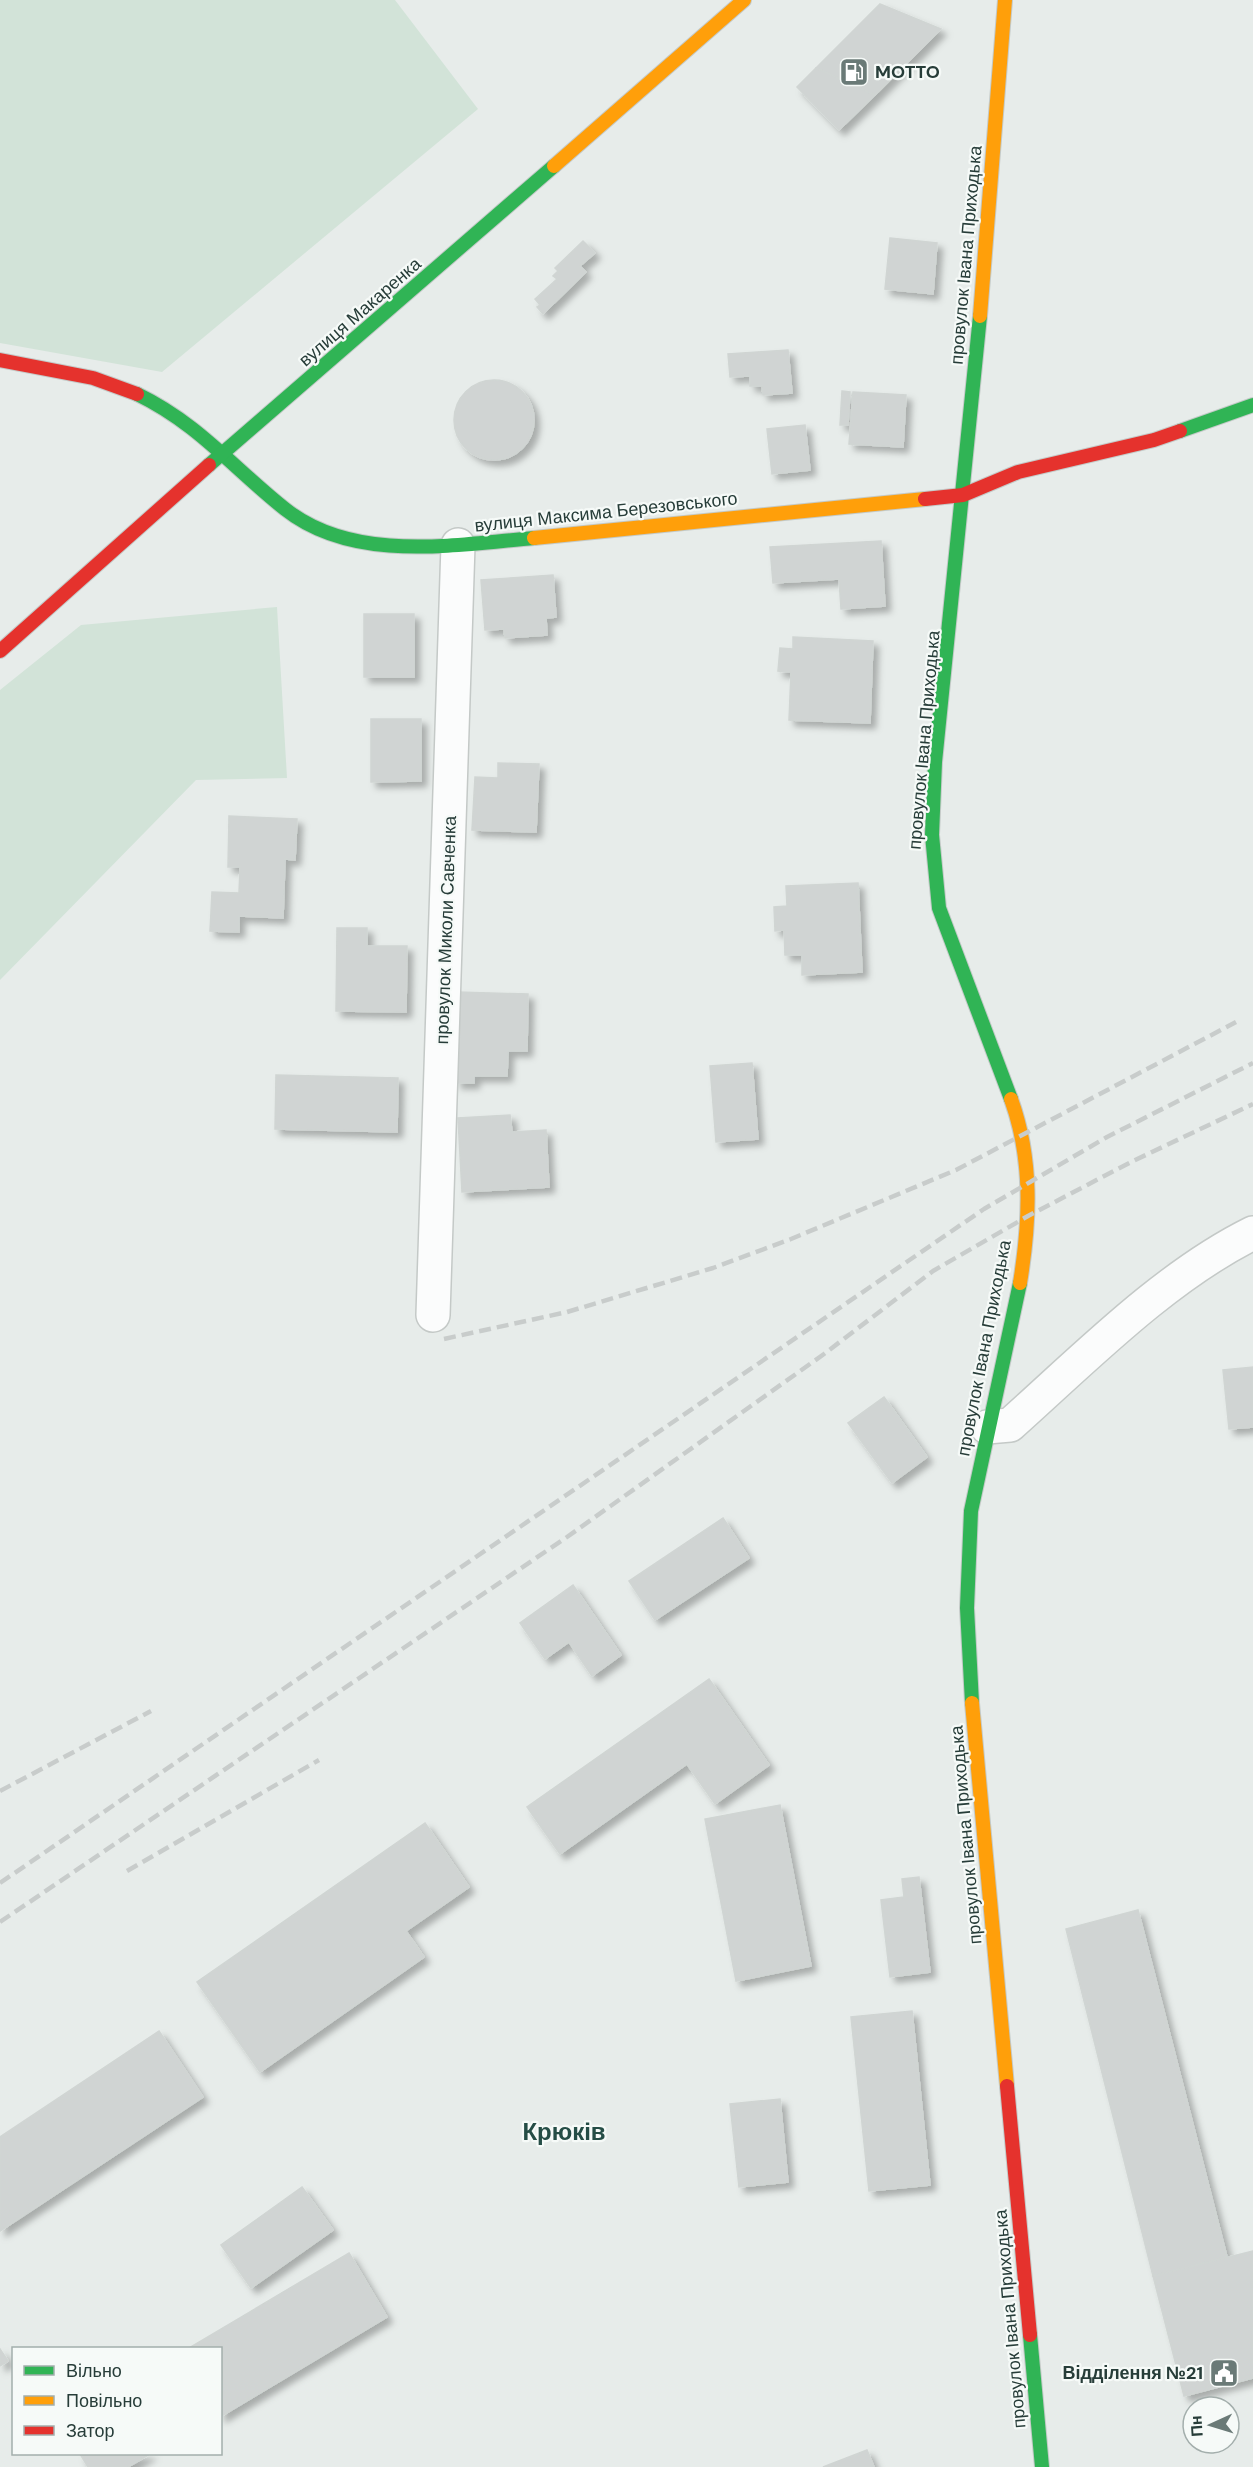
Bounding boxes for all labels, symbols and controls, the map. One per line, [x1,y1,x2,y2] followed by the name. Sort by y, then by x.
[838,56,870,88] fuel station icon: MOTTO
[875,60,940,84] place label: MOTTO
[944,144,988,365] street label: провулок Івана Приходька
[294,251,427,372] street label: вулиця Макаренка
[473,486,739,538] street label: вулиця Максима Березовського
[902,629,946,850] street label: провулок Івана Приходька
[430,814,462,1045] street label: провулок Миколи Савченка
[951,1237,1017,1458] street label: провулок Івана Приходька
[944,1724,988,1945] street label: провулок Івана Приходька
[522,2116,606,2147] district label: Крюків
[988,2208,1032,2429] street label: провулок Івана Приходька
[12,2347,222,2455] legend
[1208,2357,1240,2389] public building icon: Відділення №21
[66,2359,122,2383] text: Вільно
[1062,2361,1203,2385] place label: Відділення №21
[66,2389,142,2413] text: Повільно
[1181,2395,1241,2455] north arrow
[1185,2415,1208,2437] text: Пн
[66,2419,115,2443] text: Затор

